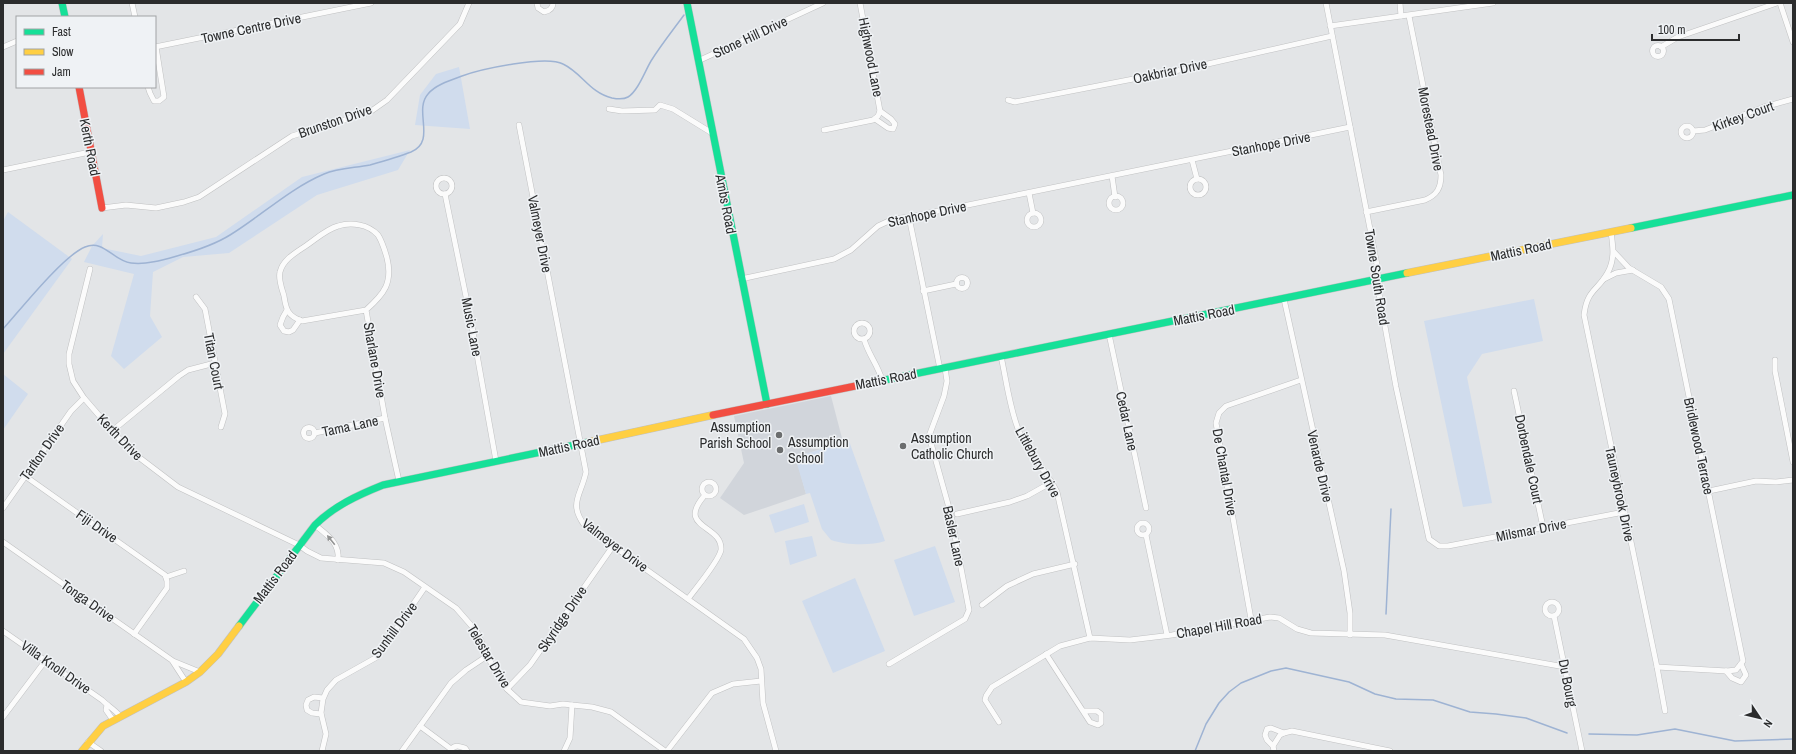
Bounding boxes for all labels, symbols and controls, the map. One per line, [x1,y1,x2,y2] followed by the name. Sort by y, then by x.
[200,9,302,47] street label: Towne Centre Drive
[710,12,790,62] street label: Stone Hill Drive
[16,16,156,88] legend
[854,16,888,98] street label: Highwood Lane
[1652,16,1739,42] scale bar
[1658,22,1685,38] text: 100 m
[52,24,71,40] text: Fast
[52,44,74,60] text: Slow
[1131,54,1209,88] street label: Oakbriar Drive
[52,64,71,80] text: Jam
[1414,86,1448,172] street label: Morestead Drive
[1710,97,1776,135] street label: Kirkey Court
[296,100,374,142] street label: Brunston Drive
[76,117,104,177] street label: Kerth Road
[1230,128,1312,160] street label: Stanhope Drive
[711,172,741,235] street label: Ambs Road
[524,194,556,274] street label: Valmeyer Drive
[886,197,968,231] street label: Stanhope Drive
[1361,228,1393,326] street label: Towne South Road
[1489,235,1553,265] street label: Mattis Road
[458,296,486,358] street label: Music Lane
[1172,300,1236,330] street label: Mattis Road
[359,321,391,399] street label: Sharlane Drive
[200,331,228,391] street label: Titan Court
[854,364,918,394] street label: Mattis Road
[1112,390,1142,452] street label: Cedar Lane
[1680,396,1718,496] street label: Bridlewood Terrace
[93,410,147,464] street label: Kerth Drive
[320,411,380,441] street label: Tama Lane
[1511,413,1547,505] street label: Dorbendale Court
[700,418,771,452] place label: Assumption Parish School
[16,420,68,484] street label: Tarlton Drive
[1011,424,1065,500] street label: Littlebury Drive
[1208,427,1242,517] street label: De Chantal Drive
[1303,428,1337,504] street label: Venarde Drive
[910,429,993,463] place label: Assumption Catholic Church
[774,430,784,440] marker: Assumption Parish School
[537,431,601,461] street label: Mattis Road
[787,433,849,467] place label: Assumption School
[898,441,908,451] marker: Assumption Catholic Church
[775,445,785,455] marker: Assumption School
[1601,445,1639,543] street label: Tauneybrook Drive
[939,504,969,568] street label: Basler Lane
[73,505,121,547] street label: Fiji Drive
[578,514,652,576] street label: Valmeyer Drive
[1494,514,1568,546] street label: Milsmar Drive
[327,535,336,546] one-way arrow
[249,547,301,607] street label: Mattis Road
[57,576,119,626] street label: Tonga Drive
[533,582,591,656] street label: Skyridge Drive
[367,598,421,662] street label: Sunhill Drive
[1175,610,1263,642] street label: Chapel Hill Road
[463,621,515,691] street label: Telestar Drive
[17,636,95,698] street label: Villa Knoll Drive
[1555,657,1582,709] street label: Du Bourg
[1740,698,1780,738] north arrow
[1761,717,1776,730] text: N

